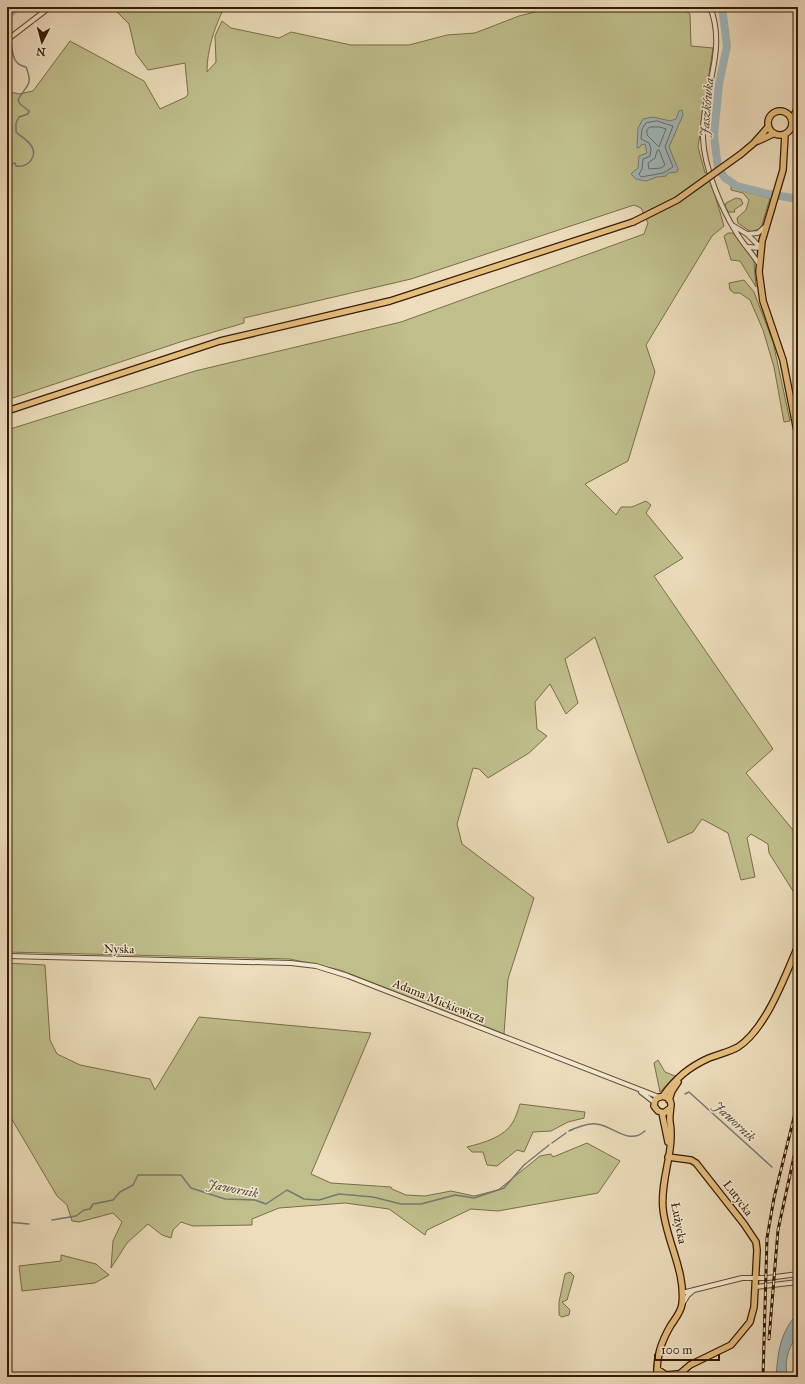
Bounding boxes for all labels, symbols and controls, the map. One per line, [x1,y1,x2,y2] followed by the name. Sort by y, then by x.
[22,22,62,62] north arrow
[35,44,46,58] text: N
[696,77,718,138] water label: Jaszkówka
[104,942,135,956] street label: Nyska
[390,976,488,1026] street label: Adama Mickiewicza
[709,1098,759,1145] water label: Jawornik
[205,1176,260,1202] water label: Jawornik
[720,1178,756,1219] street label: Lutycka
[668,1201,690,1246] street label: Łużycka
[655,1336,719,1362] scale bar
[661,1343,692,1357] text: 100 m

